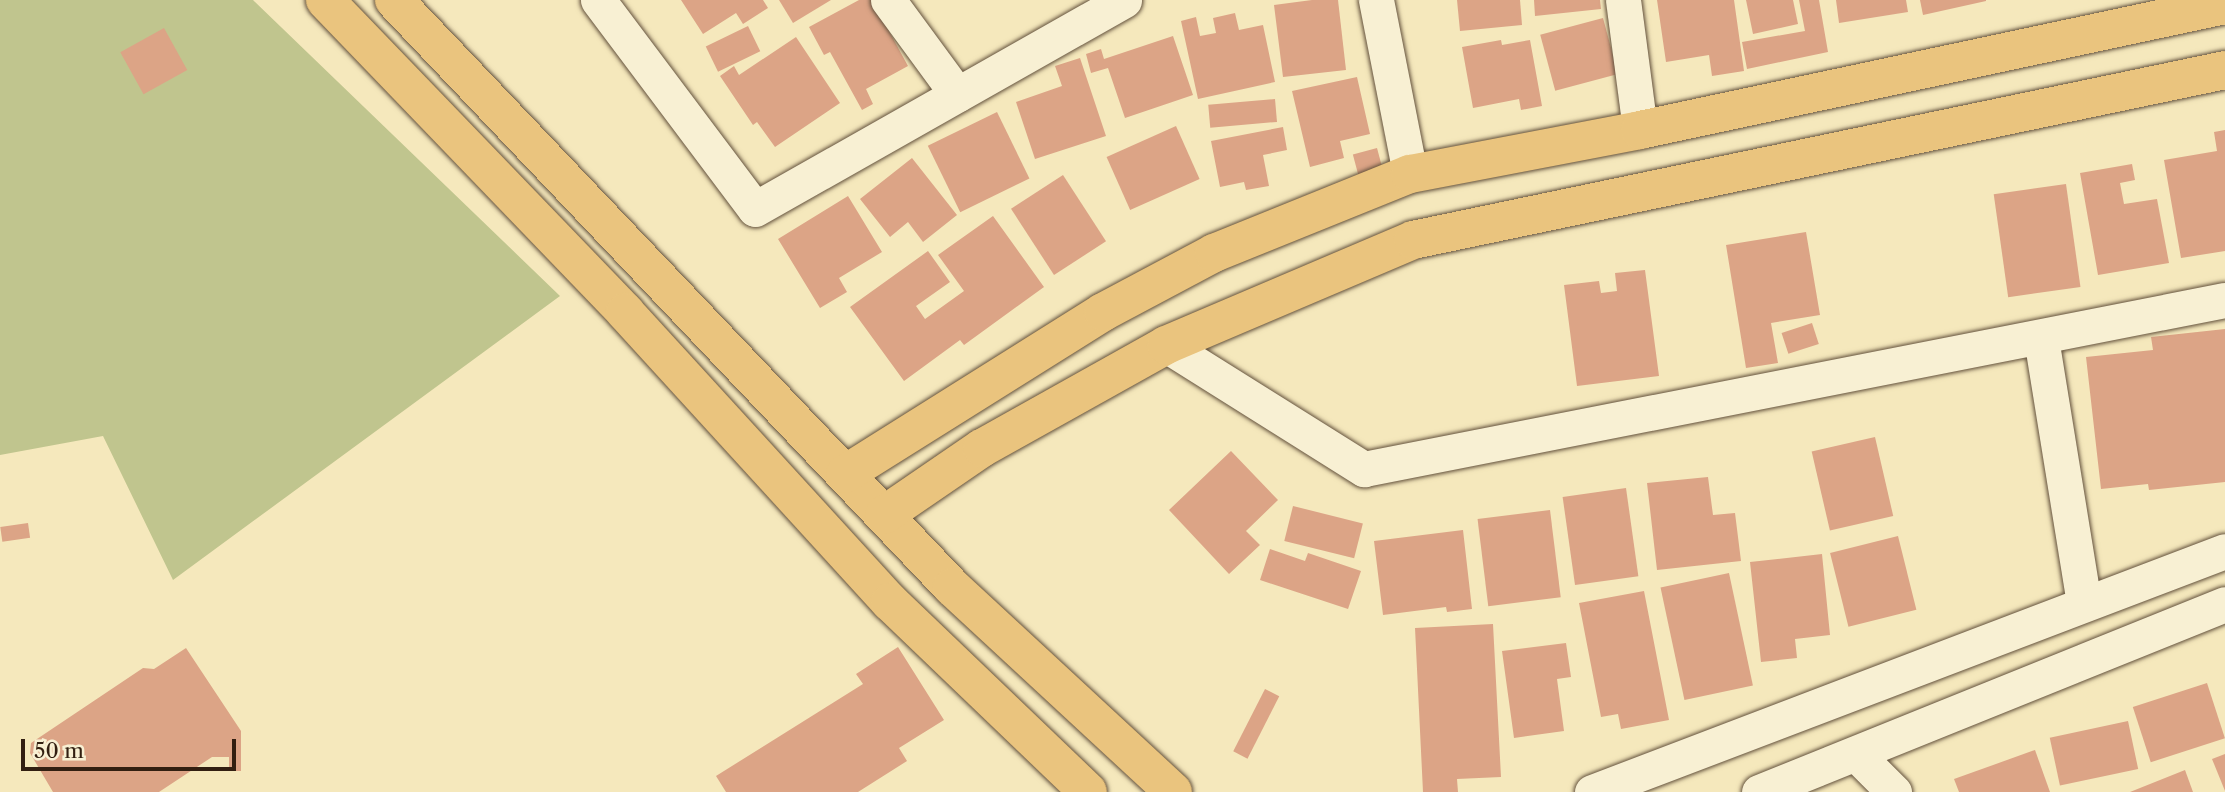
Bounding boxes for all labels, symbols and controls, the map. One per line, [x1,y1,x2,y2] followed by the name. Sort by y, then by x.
[24,726,240,770] scale bar
[34,738,84,763] text: 50 m

